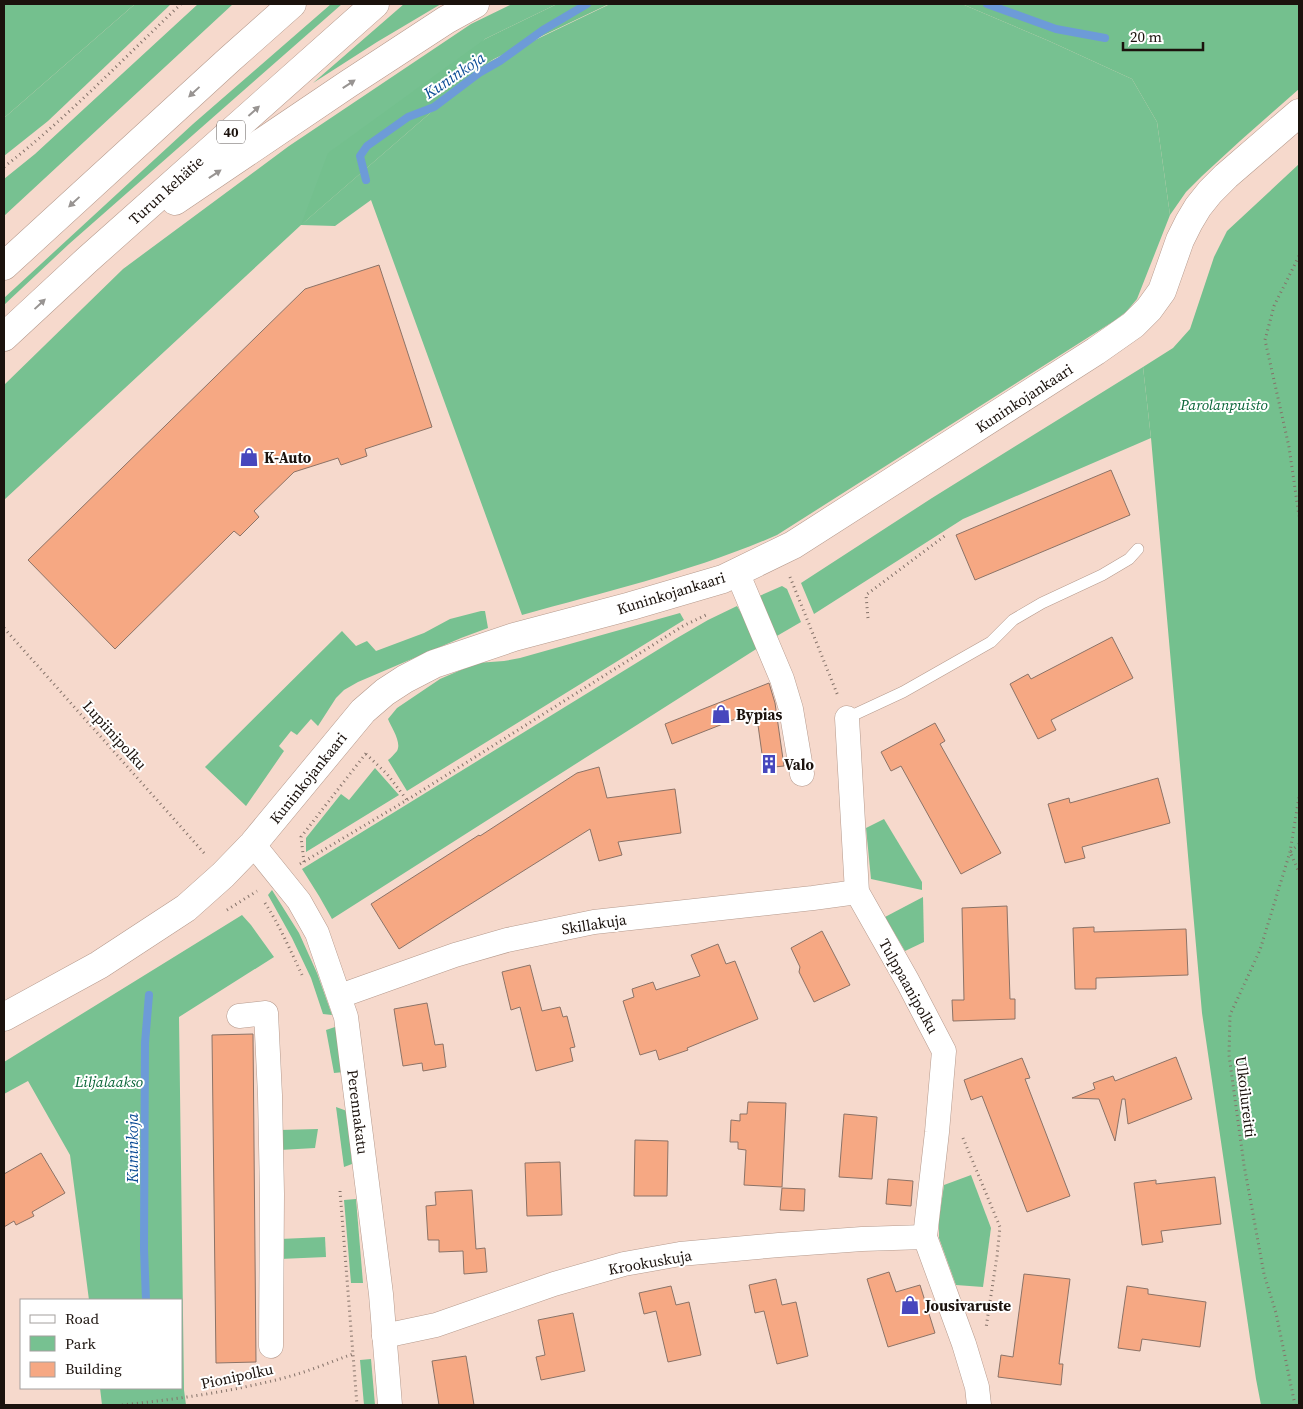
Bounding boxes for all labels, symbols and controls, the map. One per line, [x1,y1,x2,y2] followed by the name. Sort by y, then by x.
[1123,20,1203,52] scale bar
[1130,26,1162,47] text: 20 m
[418,46,490,104] water label: Kuninkoja
[343,79,356,88] one-way arrow
[189,86,201,98] one-way arrow
[248,106,261,117] one-way arrow
[217,120,245,144] road number: 40
[124,150,208,229] street label: Turun kehätie
[208,169,221,179] one-way arrow
[69,196,81,208] one-way arrow
[33,298,45,310] one-way arrow
[971,359,1077,437] street label: Kuninkojankaari
[1179,394,1268,415] park label: Parolanpuisto
[238,446,260,468] shop icon: K-Auto
[264,447,312,468] place label: K-Auto
[614,567,728,619] street label: Kuninkojankaari
[78,696,152,774] street label: Lupiinipolku
[710,703,732,725] shop icon: Bypias
[736,704,782,725] place label: Bypias
[265,728,351,828] street label: Kuninkojankaari
[758,753,780,775] building icon: Valo
[784,754,815,775] place label: Valo
[560,908,628,939] street label: Skillakuja
[874,935,944,1038] street label: Tulppaanipolku
[1231,1055,1261,1139] street label: Ulkoilureitti
[342,1068,374,1156] street label: Perennakatu
[74,1071,143,1092] park label: Liljalaakso
[121,1112,143,1184] water label: Kuninkoja
[607,1244,694,1280] street label: Krookuskuja
[899,1294,921,1316] shop icon: Jousivaruste
[924,1295,1011,1316] place label: Jousivaruste
[20,1299,182,1389] legend
[65,1308,99,1329] text: Road
[65,1333,97,1354] text: Park
[65,1358,122,1379] text: Building
[199,1358,275,1394] street label: Pionipolku

